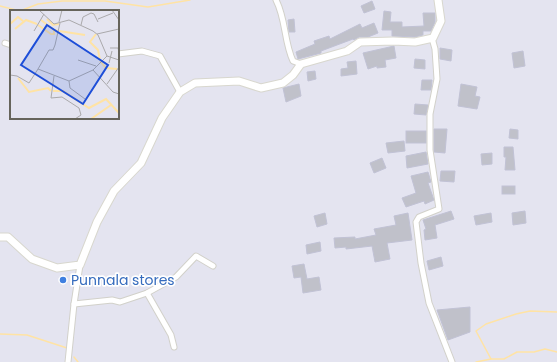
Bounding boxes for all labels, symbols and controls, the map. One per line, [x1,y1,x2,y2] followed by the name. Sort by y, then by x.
[10,10,119,119] inset map
[71,270,175,290] place label: Punnala stores
[58,275,68,285] marker: Punnala stores

